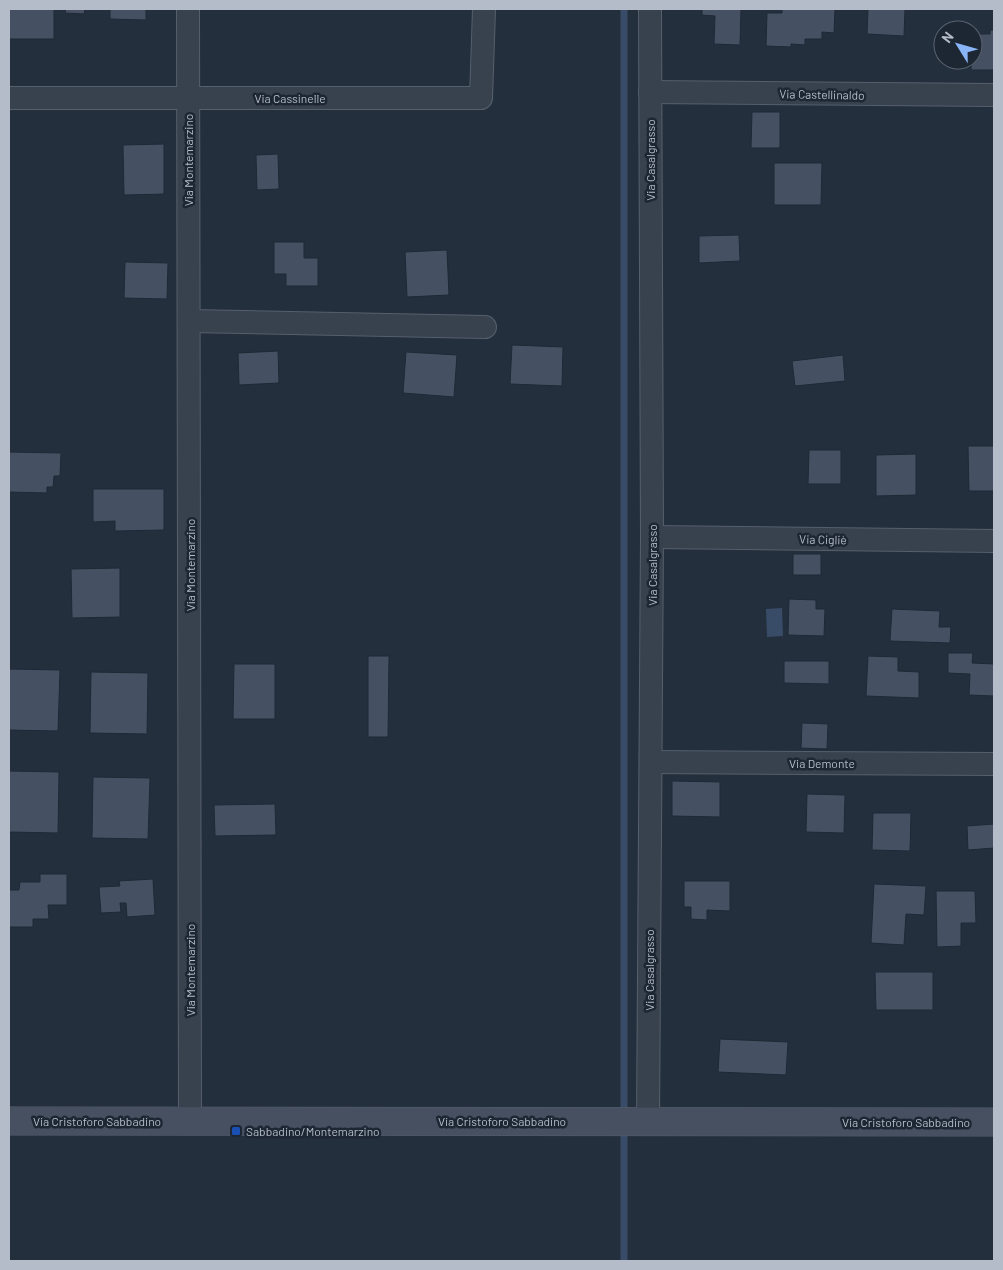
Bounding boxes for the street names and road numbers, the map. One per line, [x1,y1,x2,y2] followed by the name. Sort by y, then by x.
[779,86,865,102] street label: Via Castellinaldo
[254,91,326,105] street label: Via Cassinelle
[181,114,195,206] street label: Via Montemarzino
[643,119,657,201] street label: Via Casalgrasso
[183,519,197,611] street label: Via Montemarzino
[645,524,659,606] street label: Via Casalgrasso
[799,532,847,546] street label: Via Cigliè
[789,756,855,770] street label: Via Demonte
[183,924,197,1016] street label: Via Montemarzino
[642,929,656,1011] street label: Via Casalgrasso
[33,1114,161,1128] street label: Via Cristoforo Sabbadino
[438,1114,566,1128] street label: Via Cristoforo Sabbadino
[842,1115,970,1129] street label: Via Cristoforo Sabbadino

